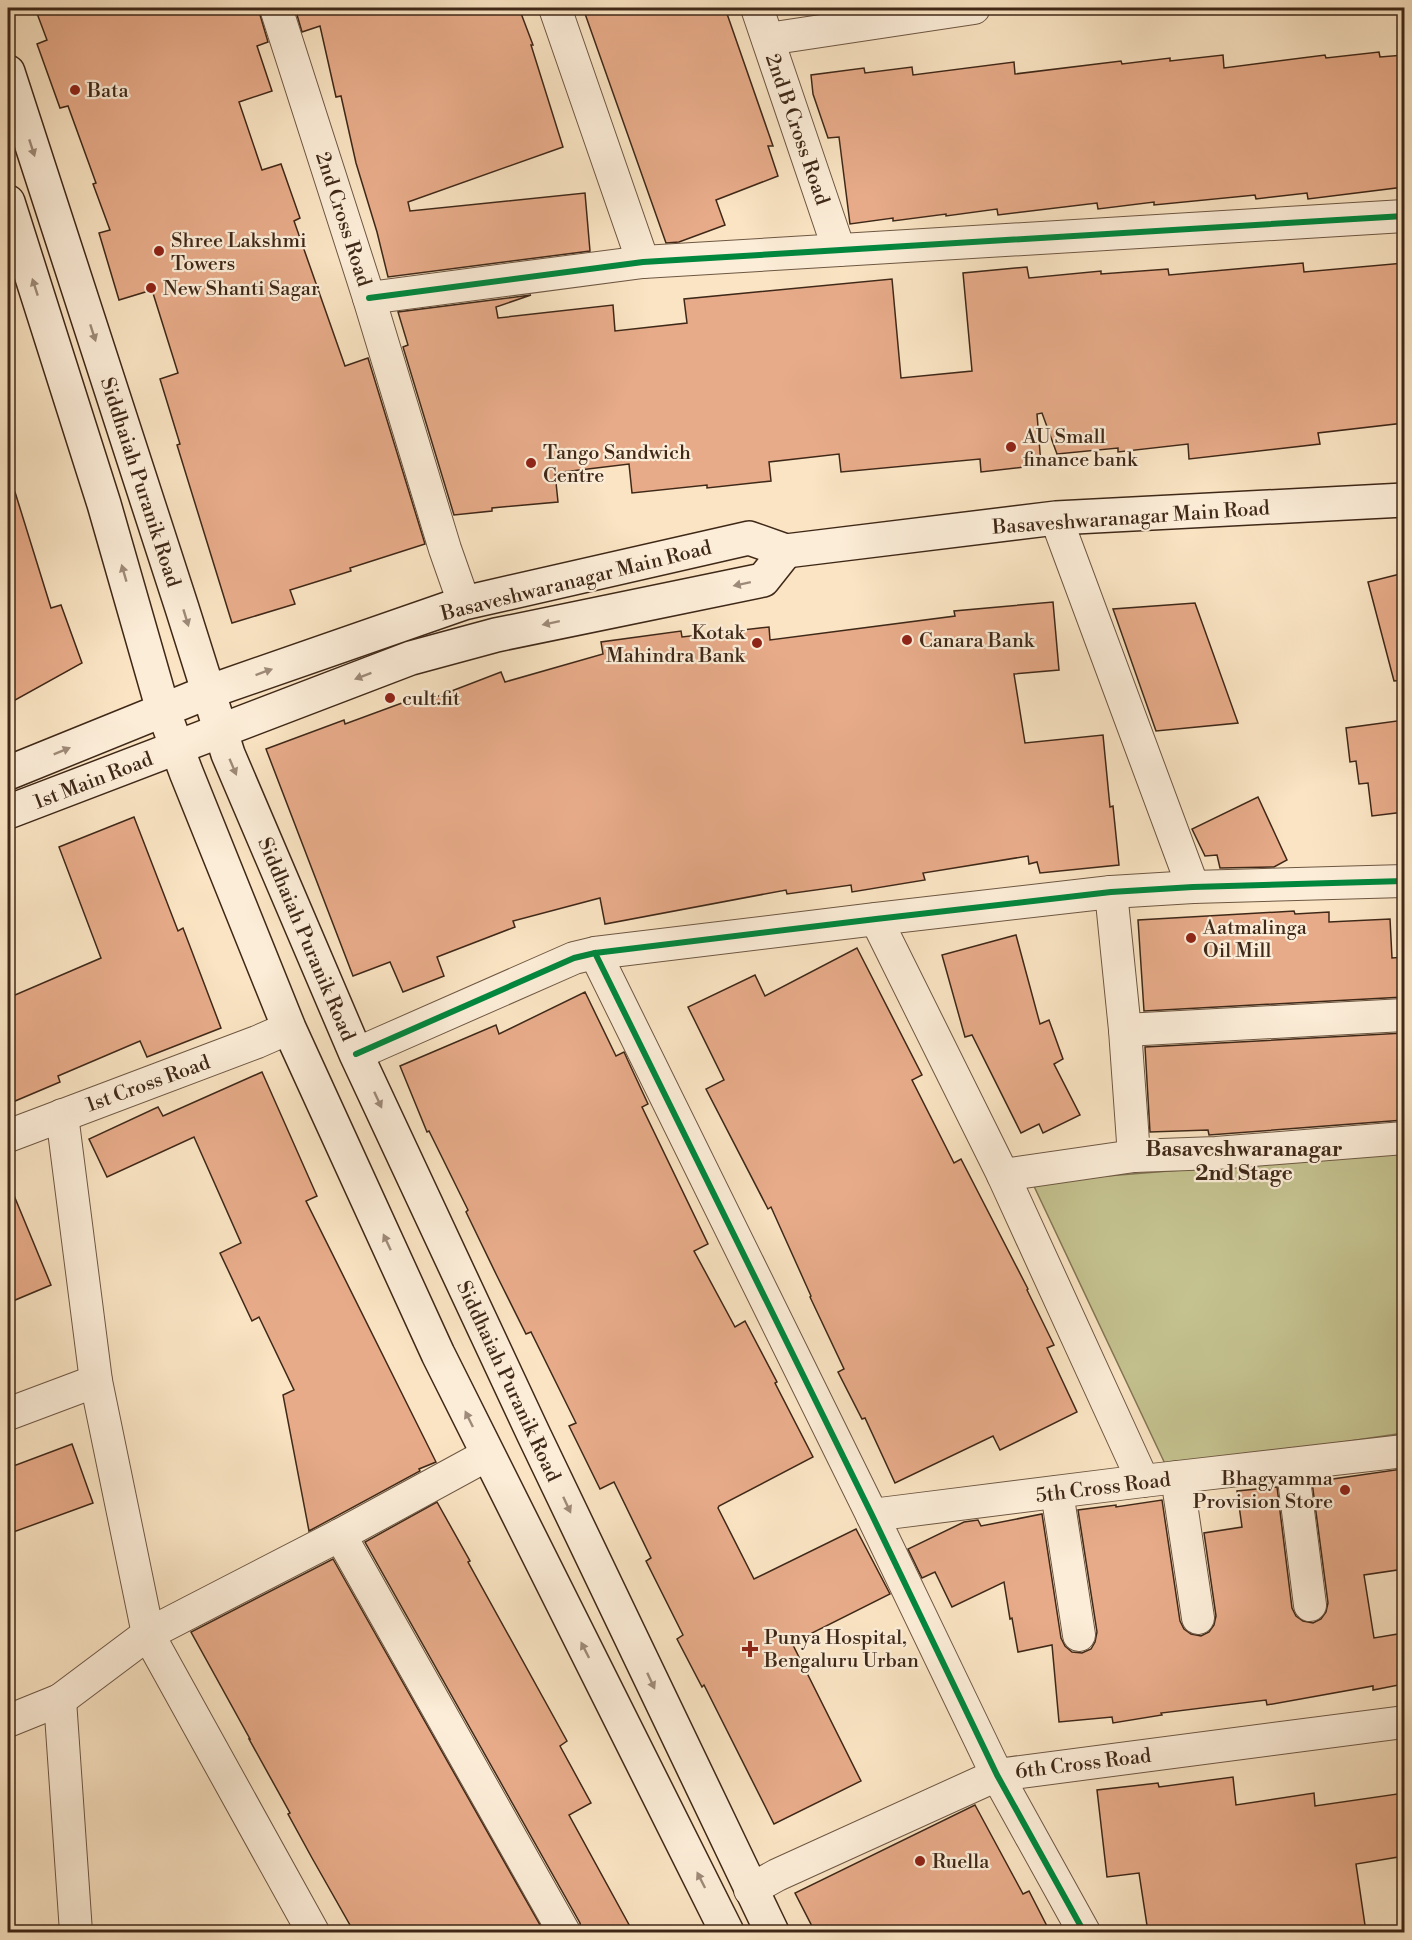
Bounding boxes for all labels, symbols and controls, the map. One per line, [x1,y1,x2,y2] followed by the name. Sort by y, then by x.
[759,51,834,209] street label: 2nd B Cross Road
[86,79,130,104] place label: Bata
[68,83,82,97] marker: Bata
[28,139,37,157] one-way arrow
[309,149,376,291] street label: 2nd Cross Road
[171,229,307,277] place label: Shree Lakshmi Towers
[152,244,166,258] marker: Shree Lakshmi Towers
[163,277,320,302] place label: New Shanti Sagar
[29,278,39,296] one-way arrow
[144,281,158,295] marker: New Shanti Sagar
[88,324,98,342] one-way arrow
[94,374,185,591] street label: Siddhaiah Puranik Road
[1022,425,1139,473] place label: AU Small finance bank
[1004,440,1018,454] marker: AU Small finance bank
[543,441,691,489] place label: Tango Sandwich Centre
[524,456,538,470] marker: Tango Sandwich Centre
[991,496,1271,541] street label: Basaveshwaranagar Main Road
[437,536,715,627] street label: Basaveshwaranagar Main Road
[119,564,128,582] one-way arrow
[732,580,751,589] one-way arrow
[182,609,191,627] one-way arrow
[541,619,560,628] one-way arrow
[606,621,747,669] place label: Kotak Mahindra Bank
[919,629,1036,654] place label: Canara Bank
[900,633,914,647] marker: Canara Bank
[750,636,764,650] marker: Kotak Mahindra Bank
[255,667,273,677] one-way arrow
[354,672,372,681] one-way arrow
[402,687,460,712] place label: cult.fit
[383,691,397,705] marker: cult.fit
[53,746,71,755] one-way arrow
[30,747,157,816] street label: 1st Main Road
[229,758,238,776] one-way arrow
[251,834,360,1046] street label: Siddhaiah Puranik Road
[1202,916,1308,964] place label: Aatmalinga Oil Mill
[1184,931,1198,945] marker: Aatmalinga Oil Mill
[83,1050,215,1118] street label: 1st Cross Road
[373,1092,382,1109] one-way arrow
[1145,1137,1343,1187] district label: Basaveshwaranagar 2nd Stage
[382,1234,391,1251] one-way arrow
[450,1277,566,1487] street label: Siddhaiah Puranik Road
[465,1410,474,1427] one-way arrow
[1193,1467,1334,1515] place label: Bhagyamma Provision Store
[1034,1468,1173,1509] street label: 5th Cross Road
[1338,1483,1352,1497] marker: Bhagyamma Provision Store
[562,1496,572,1514] one-way arrow
[763,1626,919,1674] place label: Punya Hospital, Bengaluru Urban
[741,1640,759,1658] marker: Punya Hospital, Bengaluru Urban
[580,1641,590,1658] one-way arrow
[646,1673,655,1690] one-way arrow
[1014,1744,1153,1785] street label: 6th Cross Road
[932,1850,990,1875] place label: Ruella
[913,1854,927,1868] marker: Ruella
[696,1872,705,1889] one-way arrow

